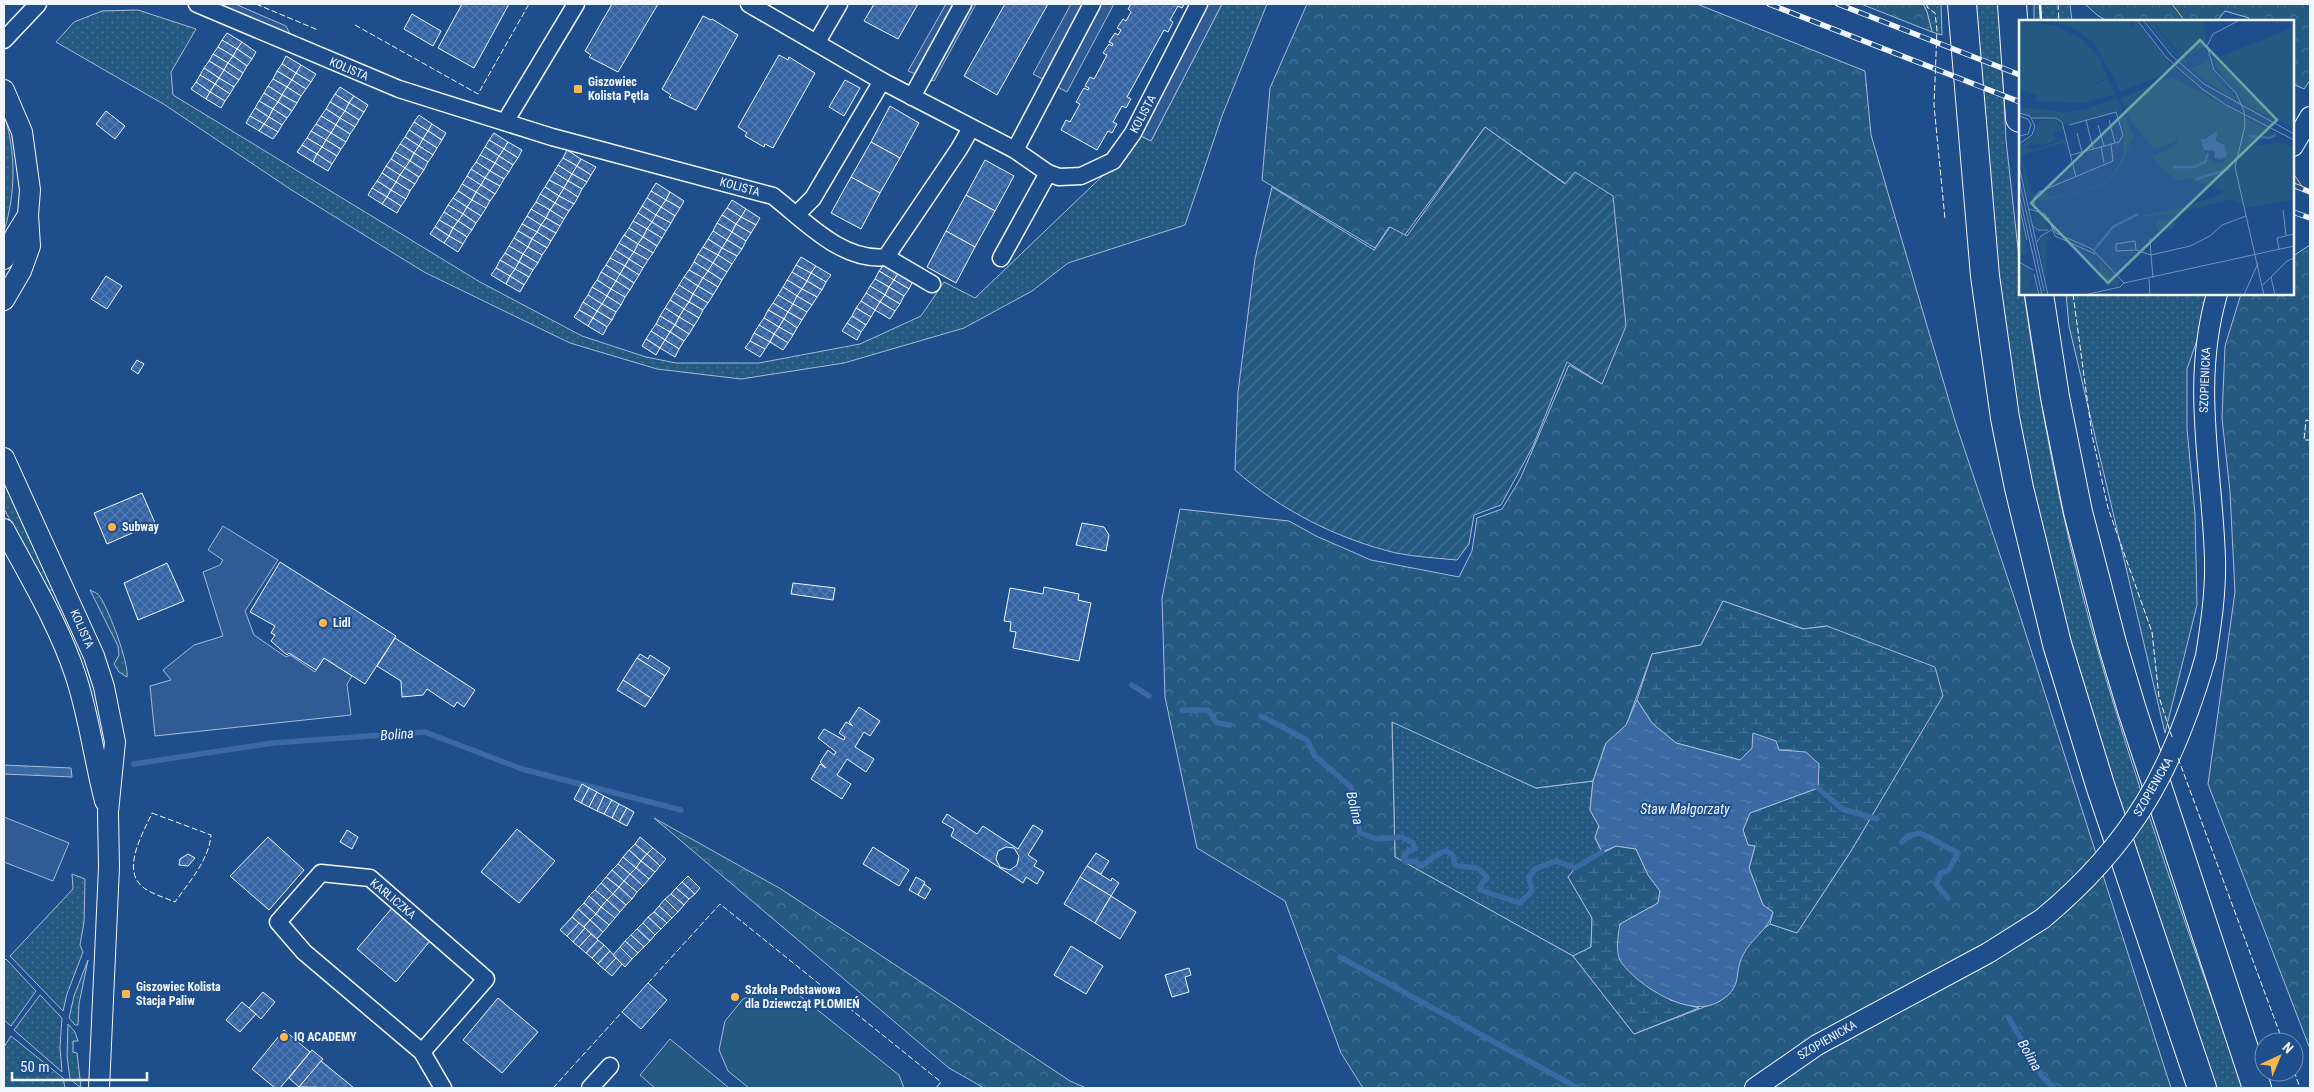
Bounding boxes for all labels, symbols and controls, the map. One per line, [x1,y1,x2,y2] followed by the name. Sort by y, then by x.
[2019,20,2294,295] inset map
[327,55,371,84] street label: KOLISTA
[588,75,649,103] place label: Giszowiec Kolista Pętla
[572,83,584,95] marker: Giszowiec Kolista Pętla
[1127,92,1159,135] street label: KOLISTA
[718,175,762,199] street label: KOLISTA
[2197,347,2213,413] street label: SZOPIENICKA
[122,520,159,534] place label: Subway
[106,521,118,533] marker: Subway
[67,607,97,651] street label: KOLISTA
[333,616,351,630] place label: Lidl
[317,617,329,629] marker: Lidl
[380,725,414,743] water label: Bolina
[2130,755,2176,819] street label: SZOPIENICKA
[1343,790,1367,826] water label: Bolina
[1640,801,1730,817] water label: Staw Małgorzaty
[367,876,419,922] street label: KARLICZKA
[136,980,221,1008] place label: Giszowiec Kolista Stacja Paliw
[745,983,860,1011] place label: Szkoła Podstawowa dla Dziewcząt PŁOMIEŃ
[120,988,132,1000] marker: Giszowiec Kolista Stacja Paliw
[729,991,741,1003] marker: Szkoła Podstawowa dla Dziewcząt PŁOMIEŃ
[1795,1017,1859,1063] street label: SZOPIENICKA
[294,1030,357,1044] place label: IQ ACADEMY
[278,1031,290,1043] marker: IQ ACADEMY
[2254,1032,2304,1082] north arrow
[2015,1036,2045,1074] water label: Bolina
[2279,1039,2297,1056] text: N
[12,1050,148,1082] scale bar
[20,1058,50,1076] text: 50 m

